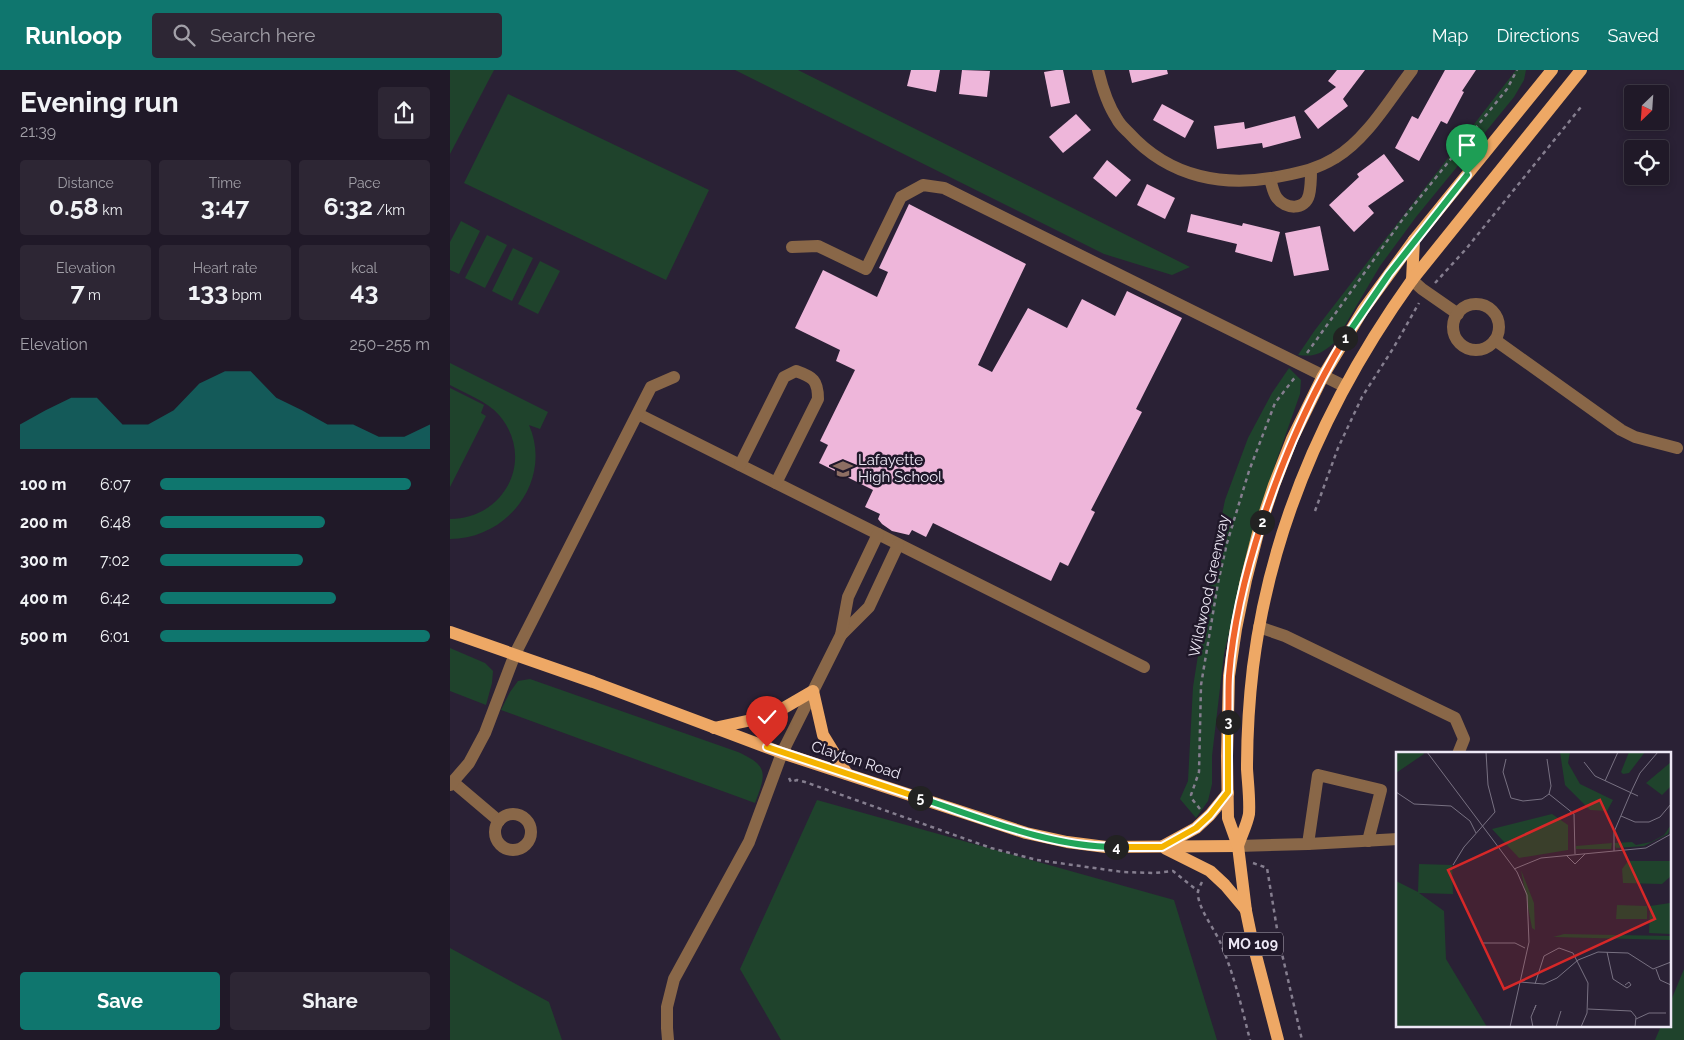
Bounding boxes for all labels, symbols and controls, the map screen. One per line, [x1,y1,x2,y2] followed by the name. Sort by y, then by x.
[152,13,502,58] search box
[25,21,122,50] text: Runloop
[170,21,198,49] icon: search
[210,24,316,46] text: Search here
[1432,25,1468,46] text: Map
[1496,25,1580,46] text: Directions
[1608,25,1659,46] text: Saved
[1624,85,1669,130] north arrow
[1624,85,1669,185] map controls
[20,86,179,119] text: Evening run
[378,87,430,139] button: share
[20,122,56,141] text: 21:39
[1446,124,1488,175] pin
[1453,131,1481,159] icon: arrive
[1624,140,1669,185] button: locate
[58,175,114,191] text: Distance
[209,175,241,191] text: Time
[348,175,380,191] text: Pace
[49,191,99,221] text: 0.58
[201,191,249,221] text: 3:47
[323,191,373,221] text: 6:32
[99,202,123,218] text: km
[373,202,405,218] text: /km
[56,260,115,276] text: Elevation
[193,260,257,276] text: Heart rate
[351,260,377,276] text: kcal
[70,276,84,306] text: 7
[188,276,228,306] text: 133
[350,276,378,306] text: 43
[84,287,101,303] text: m
[228,287,262,303] text: bpm
[1332,326,1358,350] pin: 1
[1342,330,1349,346] text: 1
[20,335,88,354] text: Elevation
[350,335,430,354] text: 250–255 m
[858,451,943,486] place label: Lafayette High School
[832,458,854,480] school or university icon: Lafayette High School
[20,475,66,494] text: 100 m
[100,475,131,494] text: 6:07
[1250,510,1274,534] pin: 2
[20,513,67,532] text: 200 m
[100,513,131,532] text: 6:48
[1185,513,1233,659] street label: Wildwood Greenway
[1259,514,1266,530] text: 2
[20,551,67,570] text: 300 m
[100,551,130,570] text: 7:02
[20,589,68,608] text: 400 m
[100,589,130,608] text: 6:42
[20,627,67,646] text: 500 m
[100,627,129,646] text: 6:01
[746,696,788,747] pin
[753,703,781,731] icon: check
[1216,710,1240,734] pin: 3
[1225,714,1232,730] text: 3
[809,737,903,783] street label: Clayton Road
[1396,752,1672,1028] inset map
[908,786,932,810] pin: 5
[917,790,924,806] text: 5
[1104,834,1128,860] pin: 4
[1113,839,1121,855] text: 4
[1223,932,1283,956] road number: MO 109
[20,972,220,1030] button: Save
[230,972,430,1030] button: Share

